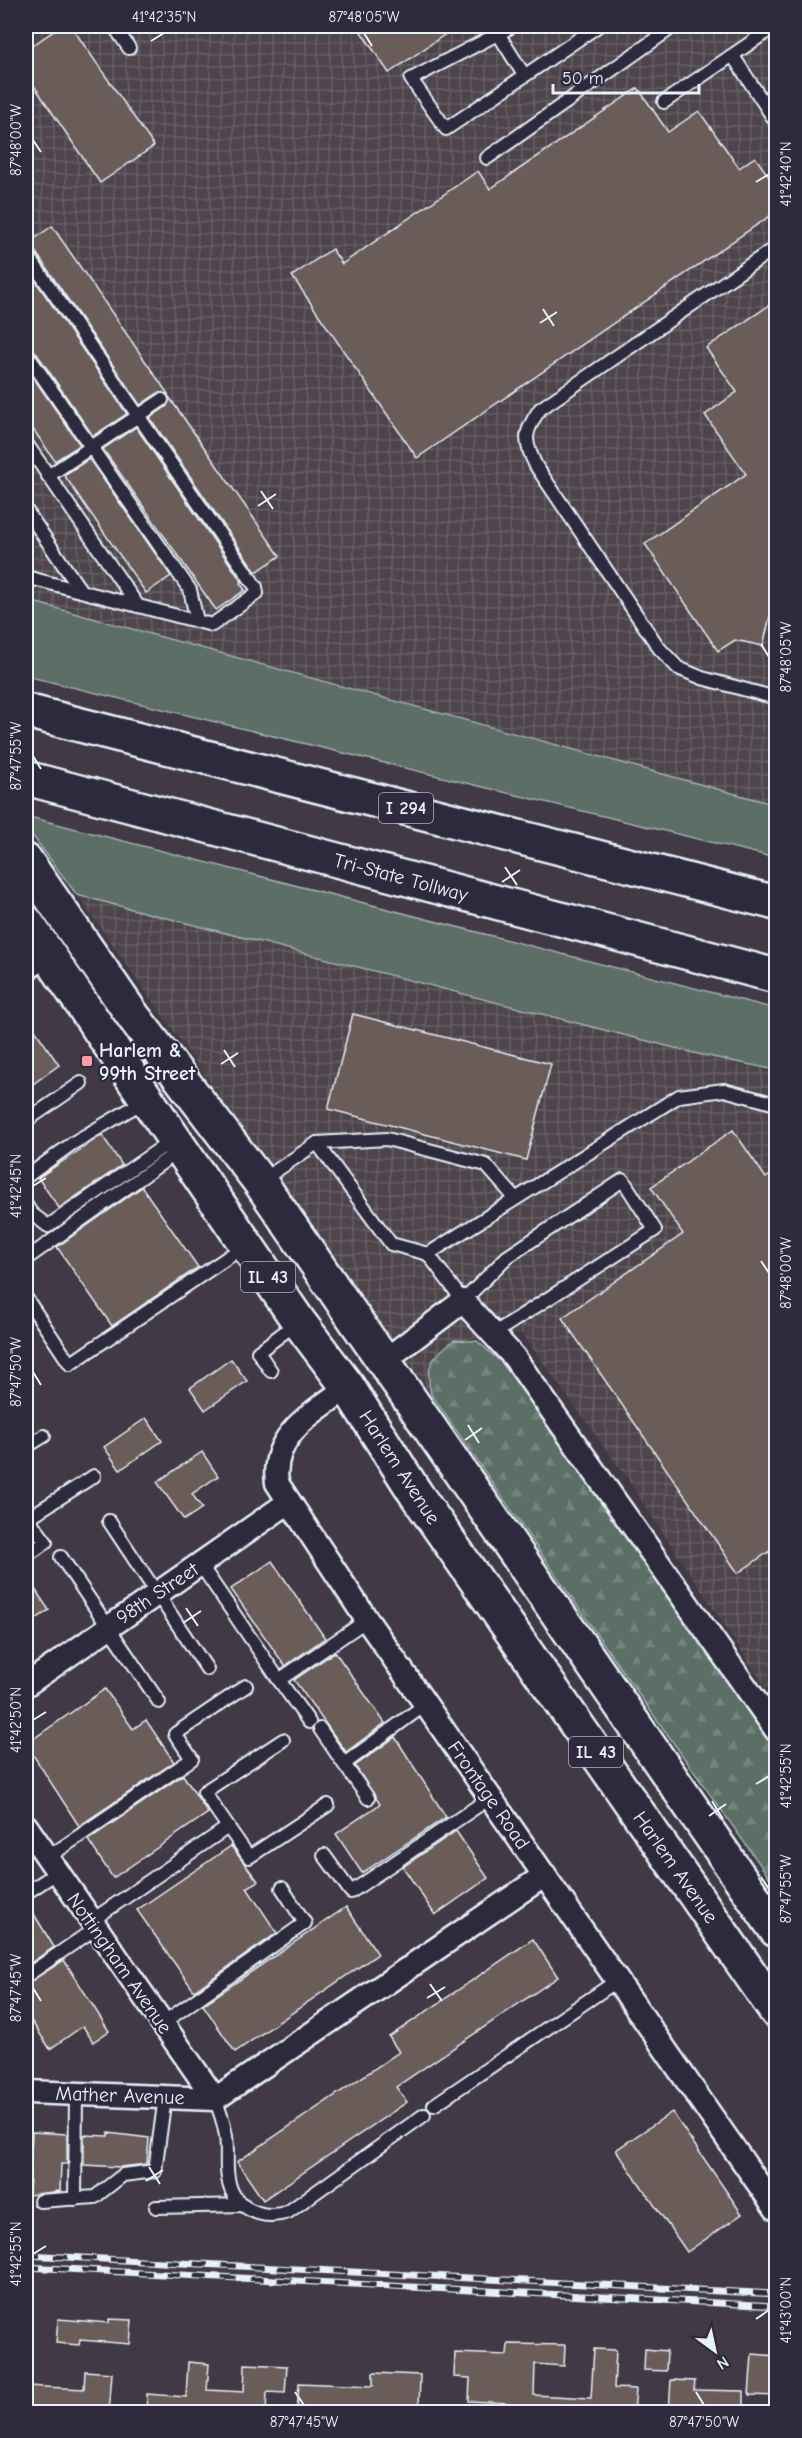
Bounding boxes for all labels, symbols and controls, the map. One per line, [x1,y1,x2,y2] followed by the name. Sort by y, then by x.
[132,8,196,26] text: 41°42'35"N
[329,8,399,26] text: 87°48'05"W
[553,57,698,95] scale bar
[562,68,604,89] text: 50 m
[7,104,25,176] text: 87°48'00"W
[777,141,795,207] text: 41°42'40"N
[777,622,795,692] text: 87°48'05"W
[7,721,25,791] text: 87°47'55"W
[379,793,433,823] road number: I 294
[331,849,471,906] street label: Tri-State Tollway
[99,1039,196,1085] place label: Harlem & 99th Street
[80,1054,94,1068] marker: Harlem & 99th Street
[7,1154,25,1218] text: 41°42'45"N
[777,1237,795,1309] text: 87°48'00"W
[241,1262,295,1292] road number: IL 43
[7,1337,25,1407] text: 87°47'50"W
[354,1406,445,1529] street label: Harlem Avenue
[112,1557,204,1629] street label: 98th Street
[7,1687,25,1753] text: 41°42'50"N
[443,1737,534,1854] street label: Frontage Road
[569,1737,623,1767] road number: IL 43
[777,1743,795,1809] text: 41°42'55"N
[629,1807,723,1928] street label: Harlem Avenue
[777,1854,795,1924] text: 87°47'55"W
[62,1889,177,2038] street label: Nottingham Avenue
[7,1954,25,2022] text: 87°47'45"W
[55,2082,185,2109] street label: Mather Avenue
[7,2221,25,2287] text: 41°42'55"N
[777,2277,795,2343] text: 41°43'00"N
[685,2321,745,2381] north arrow
[713,2352,732,2373] text: N
[270,2413,338,2431] text: 87°47'45"W
[669,2413,739,2431] text: 87°47'50"W

